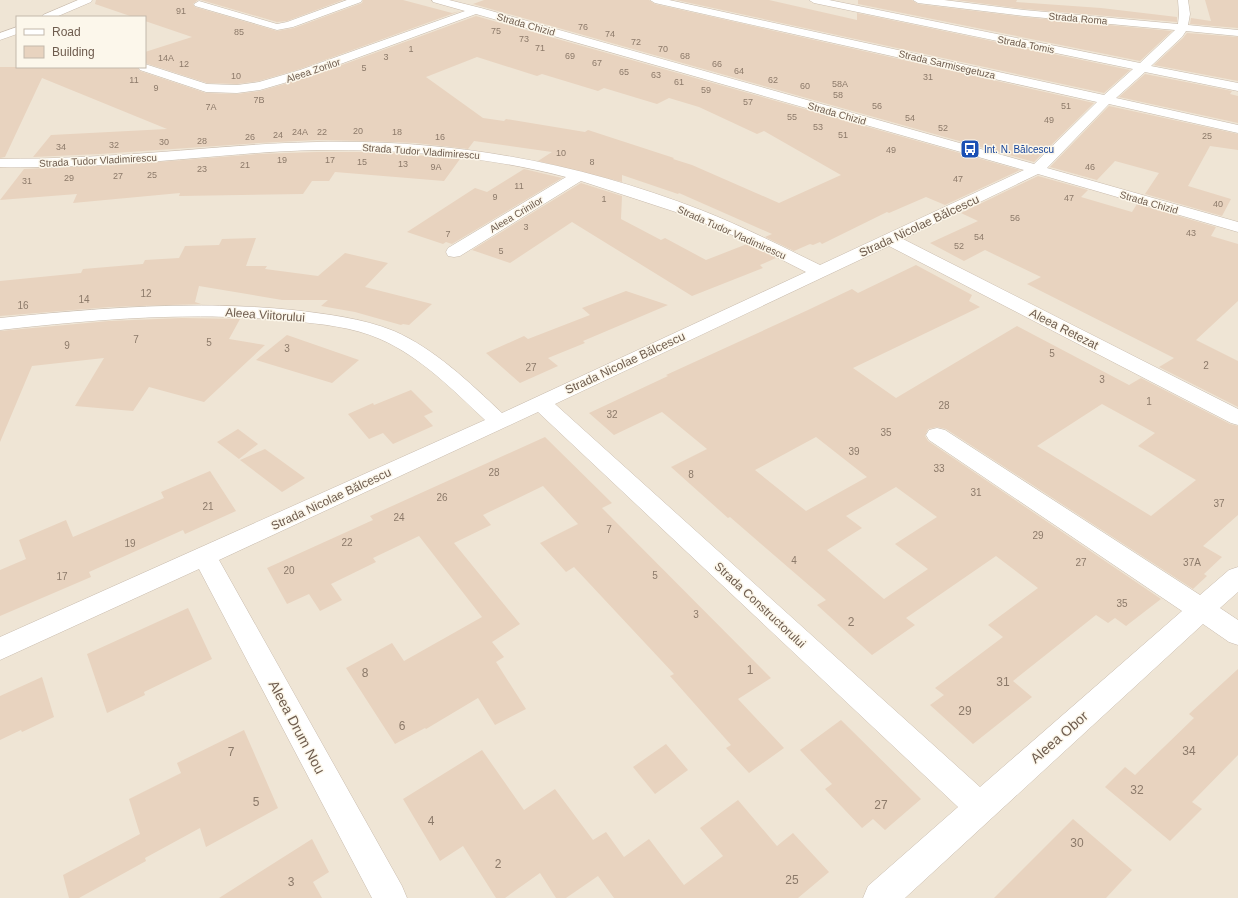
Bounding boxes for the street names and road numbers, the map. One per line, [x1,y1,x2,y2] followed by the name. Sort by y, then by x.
[1048,10,1108,27] street label: Strada Roma
[495,11,556,38] street label: Strada Chizid
[996,34,1056,55] street label: Strada Tomis
[897,48,997,81] street label: Strada Sarmisegetuza
[285,56,342,85] street label: Aleea Zorilor
[806,100,867,127] street label: Strada Chizid
[362,142,480,161] street label: Strada Tudor Vladimirescu
[39,152,157,169] street label: Strada Tudor Vladimirescu
[1118,189,1179,216] street label: Strada Chizid
[857,192,981,260] street label: Strada Nicolae Bălcescu
[488,194,545,235] street label: Aleea Crinilor
[676,203,788,261] street label: Strada Tudor Vladimirescu
[225,305,305,325] street label: Aleea Viitorului
[1027,306,1101,353] street label: Aleea Retezat
[563,329,687,397] street label: Strada Nicolae Bălcescu
[269,465,393,533] street label: Strada Nicolae Bălcescu
[712,559,808,651] street label: Strada Constructorului
[266,678,328,776] street label: Aleea Drum Nou
[1027,708,1091,766] street label: Aleea Obor

